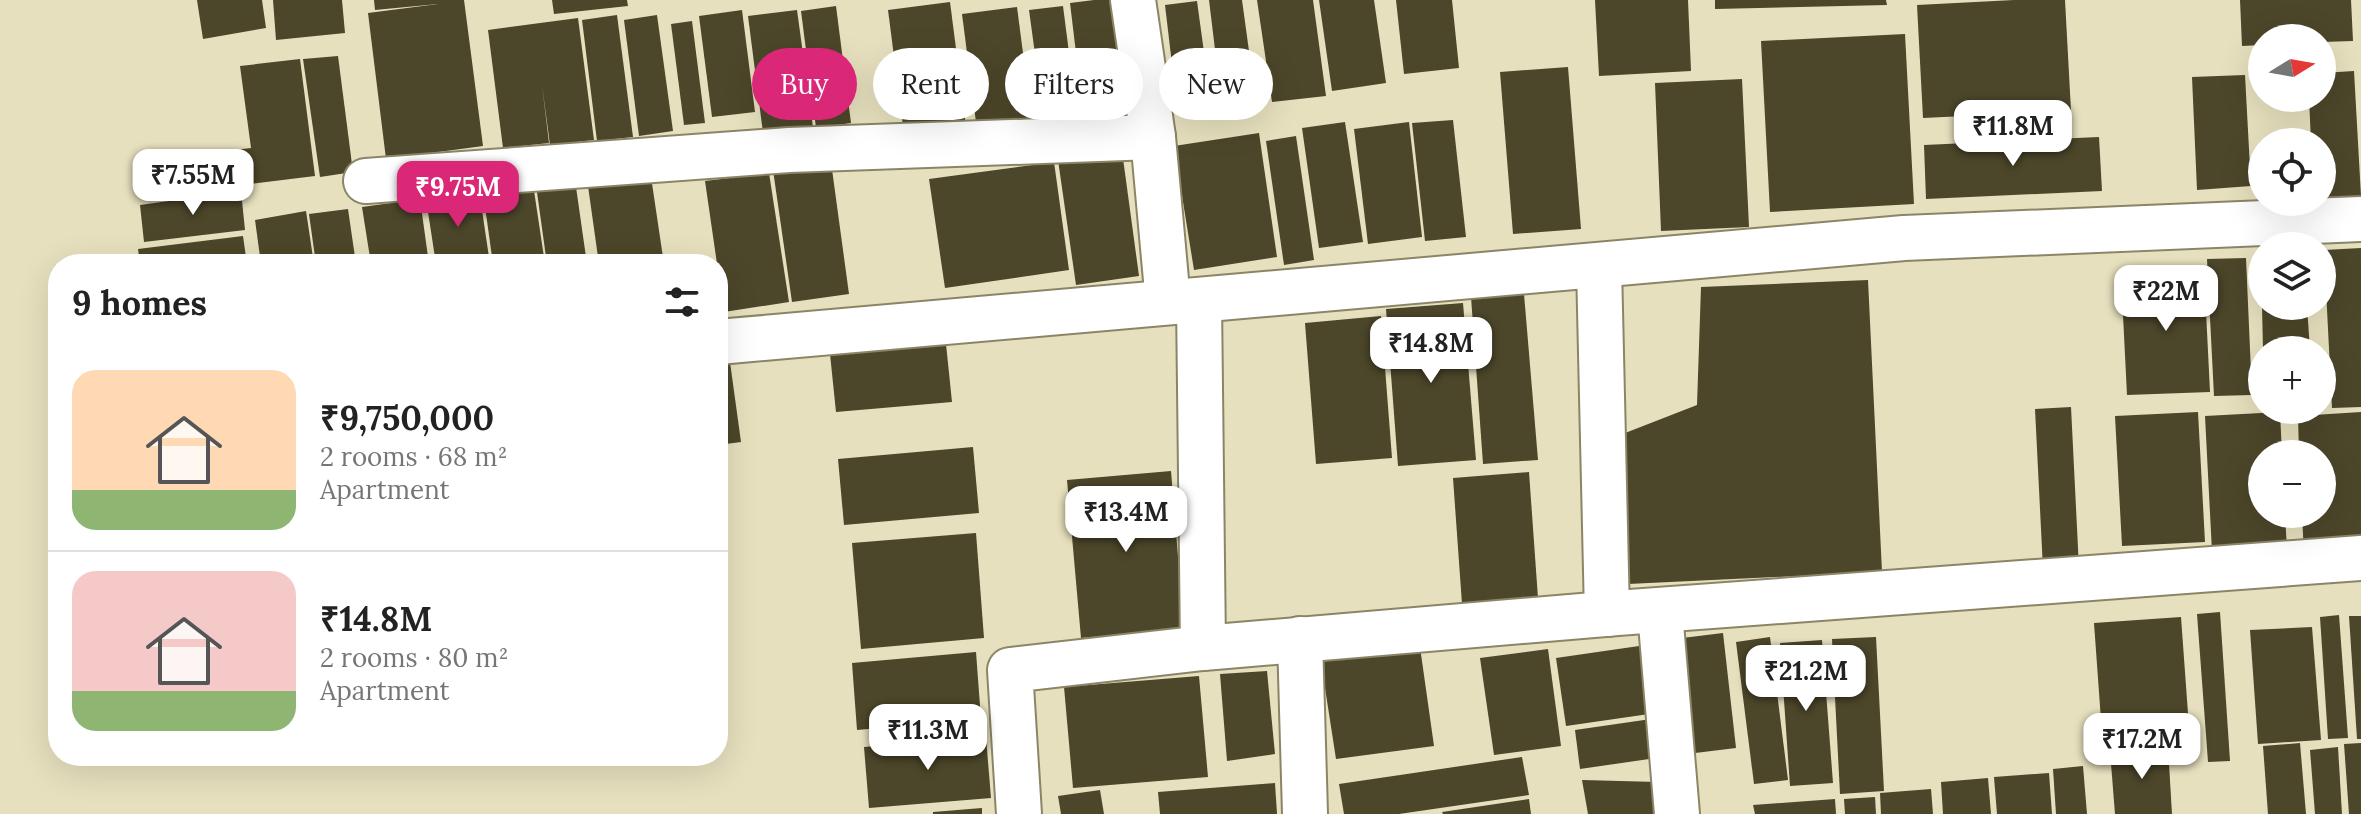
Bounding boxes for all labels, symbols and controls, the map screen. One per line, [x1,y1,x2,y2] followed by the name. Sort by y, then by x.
[2248,24,2336,112] north arrow
[2248,24,2336,528] map controls
[752,48,857,120] chip: Buy
[873,48,989,120] chip: Rent
[1005,48,1143,120] chip: Filters
[1159,48,1273,120] chip: New
[1948,100,2078,168] pin: ₹11.8M
[1972,109,2054,142] text: ₹11.8M
[2248,128,2336,216] button: locate
[128,149,258,217] pin: ₹7.55M
[151,158,235,191] text: ₹7.55M
[393,161,523,229] pin: ₹9.75M
[415,170,501,203] text: ₹9.75M
[2248,232,2336,320] button: layers
[2119,265,2213,333] pin: ₹22M
[2132,274,2200,307] text: ₹22M
[660,280,704,324] icon: filters
[72,281,207,324] text: 9 homes
[1366,317,1496,385] pin: ₹14.8M
[1388,326,1474,359] text: ₹14.8M
[2248,336,2336,424] button: +
[320,396,494,439] text: ₹9,750,000
[136,402,232,498] icon: home
[320,440,508,473] text: 2 rooms · 68 m²
[2248,440,2336,528] button: −
[320,473,450,506] text: Apartment
[1061,486,1191,554] pin: ₹13.4M
[1083,495,1169,528] text: ₹13.4M
[320,597,432,640] text: ₹14.8M
[136,603,232,699] icon: home
[320,641,509,674] text: 2 rooms · 80 m²
[1741,645,1871,713] pin: ₹21.2M
[1764,654,1848,687] text: ₹21.2M
[320,674,450,707] text: Apartment
[863,704,993,772] pin: ₹11.3M
[887,713,969,746] text: ₹11.3M
[2077,713,2207,781] pin: ₹17.2M
[2101,722,2183,755] text: ₹17.2M

